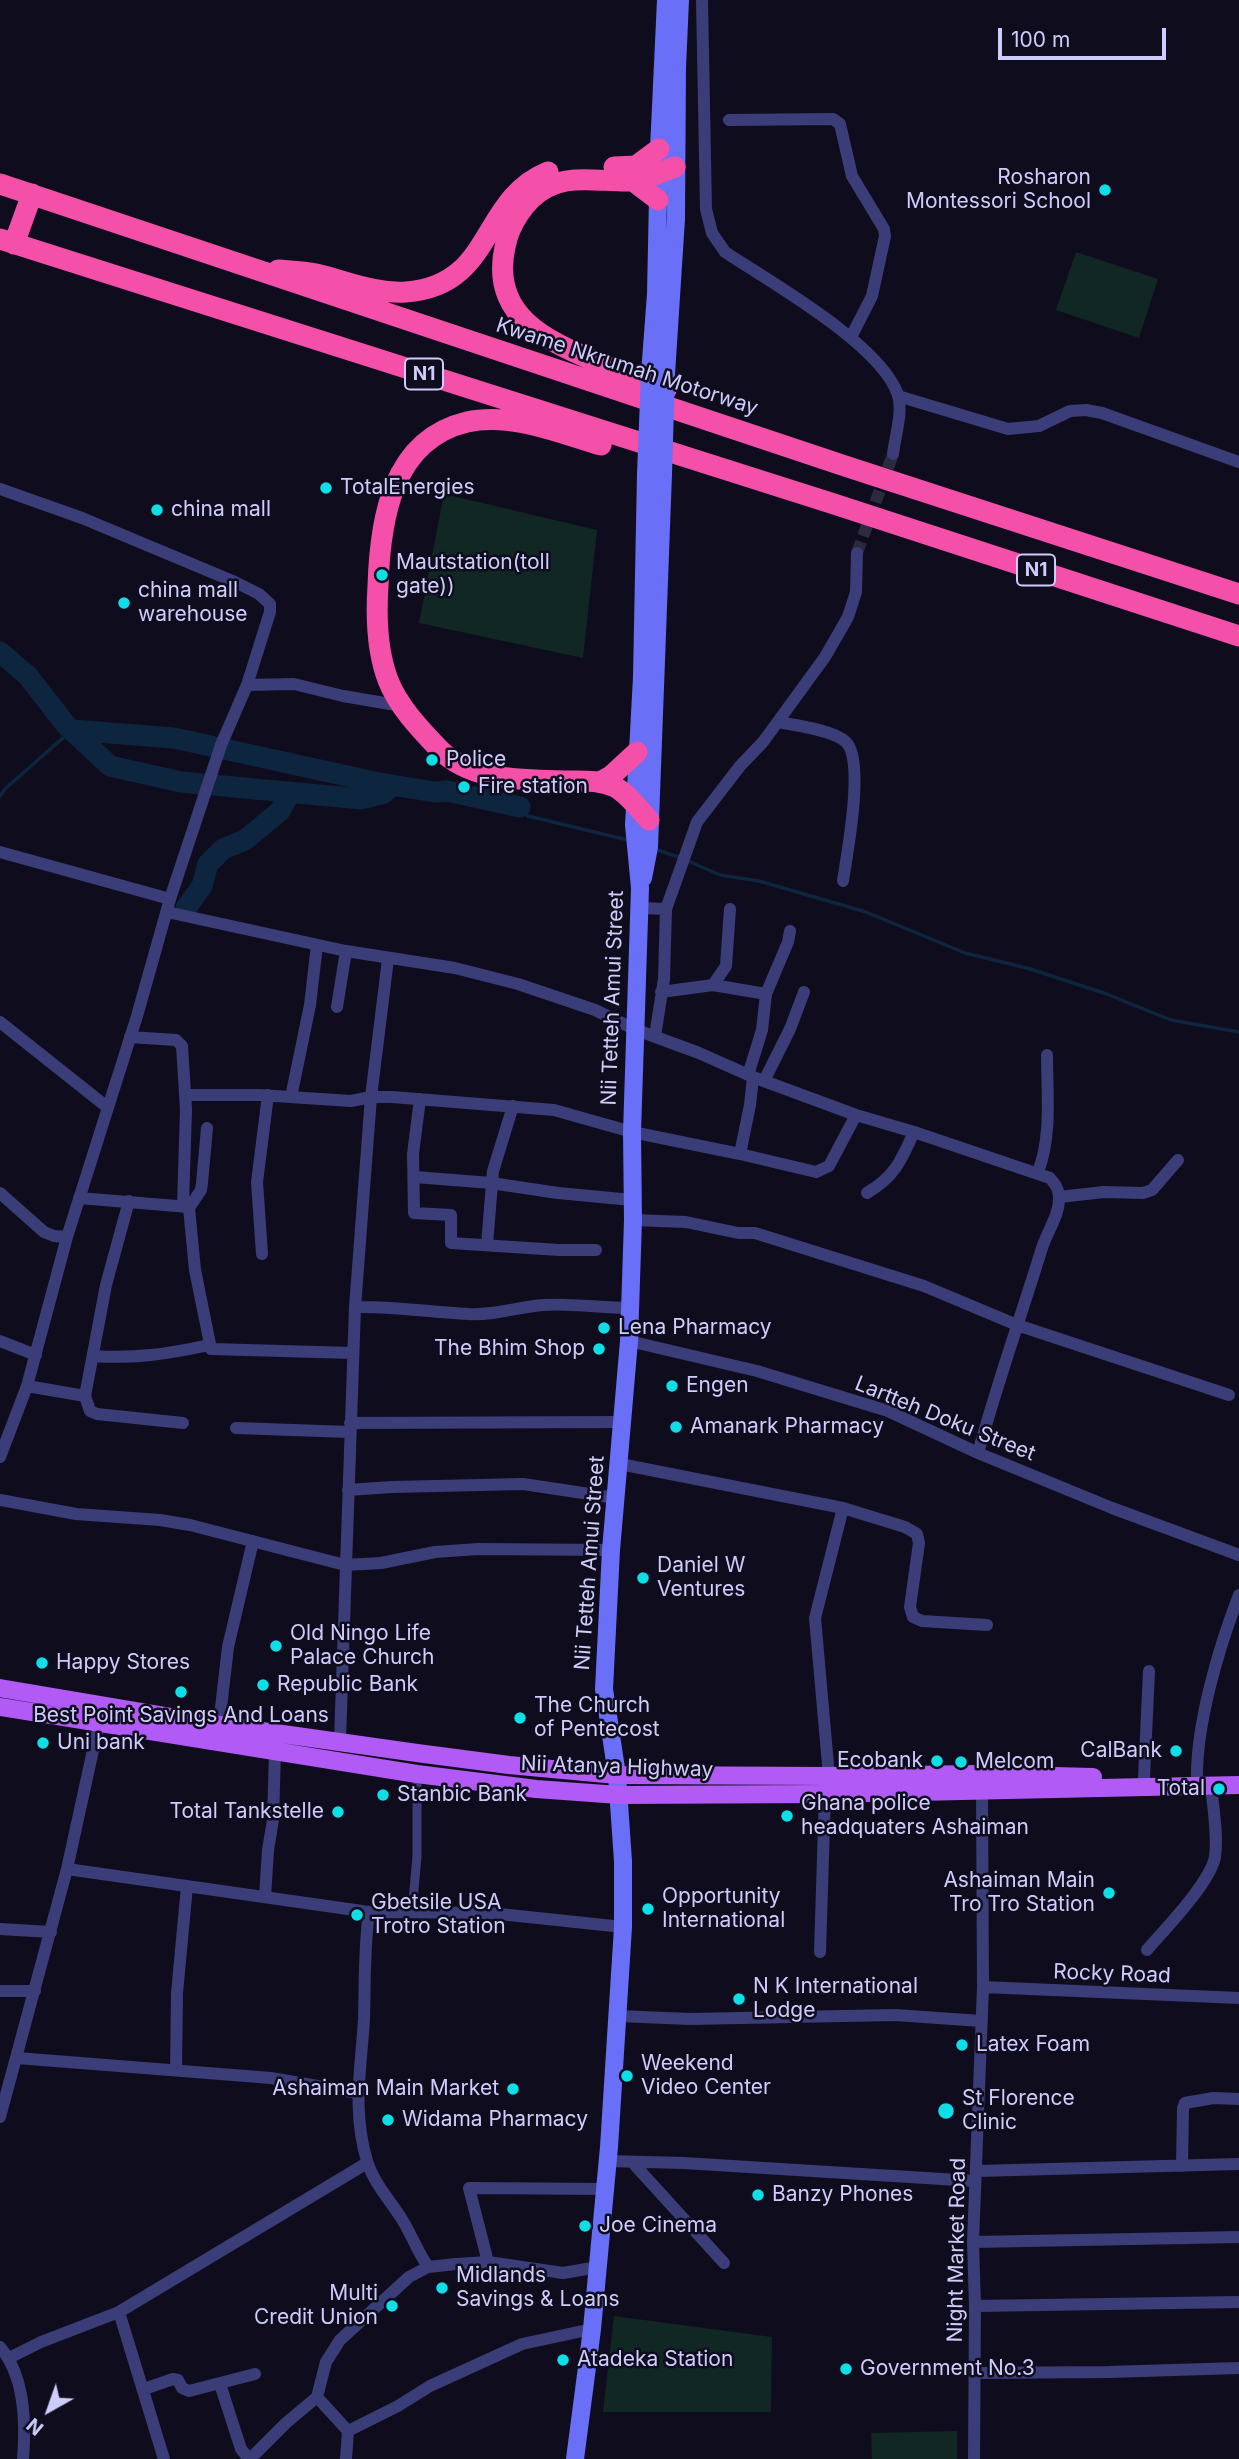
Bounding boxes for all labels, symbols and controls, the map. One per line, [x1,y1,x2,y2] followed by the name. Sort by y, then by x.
[1001,14,1169,58] scale bar
[1011,27,1070,52] text: 100 m
[906,165,1091,215] place label: Rosharon Montessori School
[1097,182,1113,198] marker: Rosharon Montessori School
[493,313,761,421] street label: Kwame Nkrumah Motorway
[405,358,443,390] road number: N1
[340,475,474,501] place label: TotalEnergies
[318,480,334,496] marker: TotalEnergies
[171,497,271,523] place label: china mall
[149,502,165,518] marker: china mall
[396,550,550,600] place label: Mautstation(toll gate))
[1017,554,1055,586] road number: N1
[374,567,390,583] marker: Mautstation(toll gate))
[138,578,248,628] place label: china mall warehouse
[116,595,132,611] marker: china mall warehouse
[446,747,506,773] place label: Police
[424,752,440,768] marker: Police
[478,774,588,800] place label: Fire station
[456,779,472,795] marker: Fire station
[597,890,629,1106] street label: Nii Tetteh Amui Street
[618,1315,772,1341] place label: Lena Pharmacy
[596,1320,612,1336] marker: Lena Pharmacy
[434,1336,585,1362] place label: The Bhim Shop
[591,1341,607,1357] marker: The Bhim Shop
[851,1371,1039,1467] street label: Lartteh Doku Street
[686,1373,749,1399] place label: Engen
[664,1378,680,1394] marker: Engen
[690,1414,884,1440] place label: Amanark Pharmacy
[668,1419,684,1435] marker: Amanark Pharmacy
[570,1455,610,1671] street label: Nii Tetteh Amui Street
[657,1553,745,1603] place label: Daniel W Ventures
[635,1570,651,1586] marker: Daniel W Ventures
[290,1621,434,1671] place label: Old Ningo Life Palace Church
[268,1638,284,1654] marker: Old Ningo Life Palace Church
[56,1650,190,1676] place label: Happy Stores
[34,1655,50,1671] marker: Happy Stores
[277,1672,418,1698] place label: Republic Bank
[255,1677,271,1693] marker: Republic Bank
[173,1684,189,1700] marker: Best Point Savings And Loans
[534,1693,660,1743] place label: The Church of Pentecost
[33,1703,329,1729] place label: Best Point Savings And Loans
[512,1710,528,1726] marker: The Church of Pentecost
[57,1730,145,1756] place label: Uni bank
[35,1735,51,1751] marker: Uni bank
[1080,1738,1162,1764] place label: CalBank
[1168,1743,1184,1759] marker: CalBank
[837,1748,923,1774] place label: Ecobank
[975,1749,1054,1775] place label: Melcom
[520,1751,714,1783] street label: Nii Atanya Highway
[929,1753,945,1769] marker: Ecobank
[953,1754,969,1770] marker: Melcom
[1157,1776,1205,1802] place label: Total
[1211,1781,1227,1797] marker: Total
[397,1782,527,1808] place label: Stanbic Bank
[375,1787,391,1803] marker: Stanbic Bank
[801,1791,1029,1841] place label: Ghana police headquaters Ashaiman
[170,1799,324,1825] place label: Total Tankstelle
[330,1804,346,1820] marker: Total Tankstelle
[779,1808,795,1824] marker: Ghana police headquaters Ashaiman
[943,1868,1095,1918] place label: Ashaiman Main Tro Tro Station
[662,1884,785,1934] place label: Opportunity International
[1101,1885,1117,1901] marker: Ashaiman Main Tro Tro Station
[371,1890,506,1940] place label: Gbetsile USA Trotro Station
[640,1901,656,1917] marker: Opportunity International
[349,1907,365,1923] marker: Gbetsile USA Trotro Station
[1053,1959,1171,1989] street label: Rocky Road
[753,1974,918,2024] place label: N K International Lodge
[731,1991,747,2007] marker: N K International Lodge
[976,2032,1090,2058] place label: Latex Foam
[954,2037,970,2053] marker: Latex Foam
[641,2051,771,2101] place label: Weekend Video Center
[619,2068,635,2084] marker: Weekend Video Center
[272,2076,499,2102] place label: Ashaiman Main Market
[505,2081,521,2097] marker: Ashaiman Main Market
[962,2086,1075,2136] place label: St Florence Clinic
[936,2101,956,2121] marker: St Florence Clinic
[402,2107,588,2133] place label: Widama Pharmacy
[380,2112,396,2128] marker: Widama Pharmacy
[943,2157,971,2343] street label: Night Market Road
[772,2182,913,2208] place label: Banzy Phones
[750,2187,766,2203] marker: Banzy Phones
[599,2213,717,2239] place label: Joe Cinema
[577,2218,593,2234] marker: Joe Cinema
[456,2263,620,2313] place label: Midlands Savings & Loans
[434,2280,450,2296] marker: Midlands Savings & Loans
[254,2281,378,2331] place label: Multi Credit Union
[384,2298,400,2314] marker: Multi Credit Union
[577,2347,733,2373] place label: Atadeka Station
[555,2352,571,2368] marker: Atadeka Station
[860,2356,1035,2382] place label: Government No.3
[838,2361,854,2377] marker: Government No.3
[14,2375,84,2445] north arrow
[22,2413,48,2440] text: N

